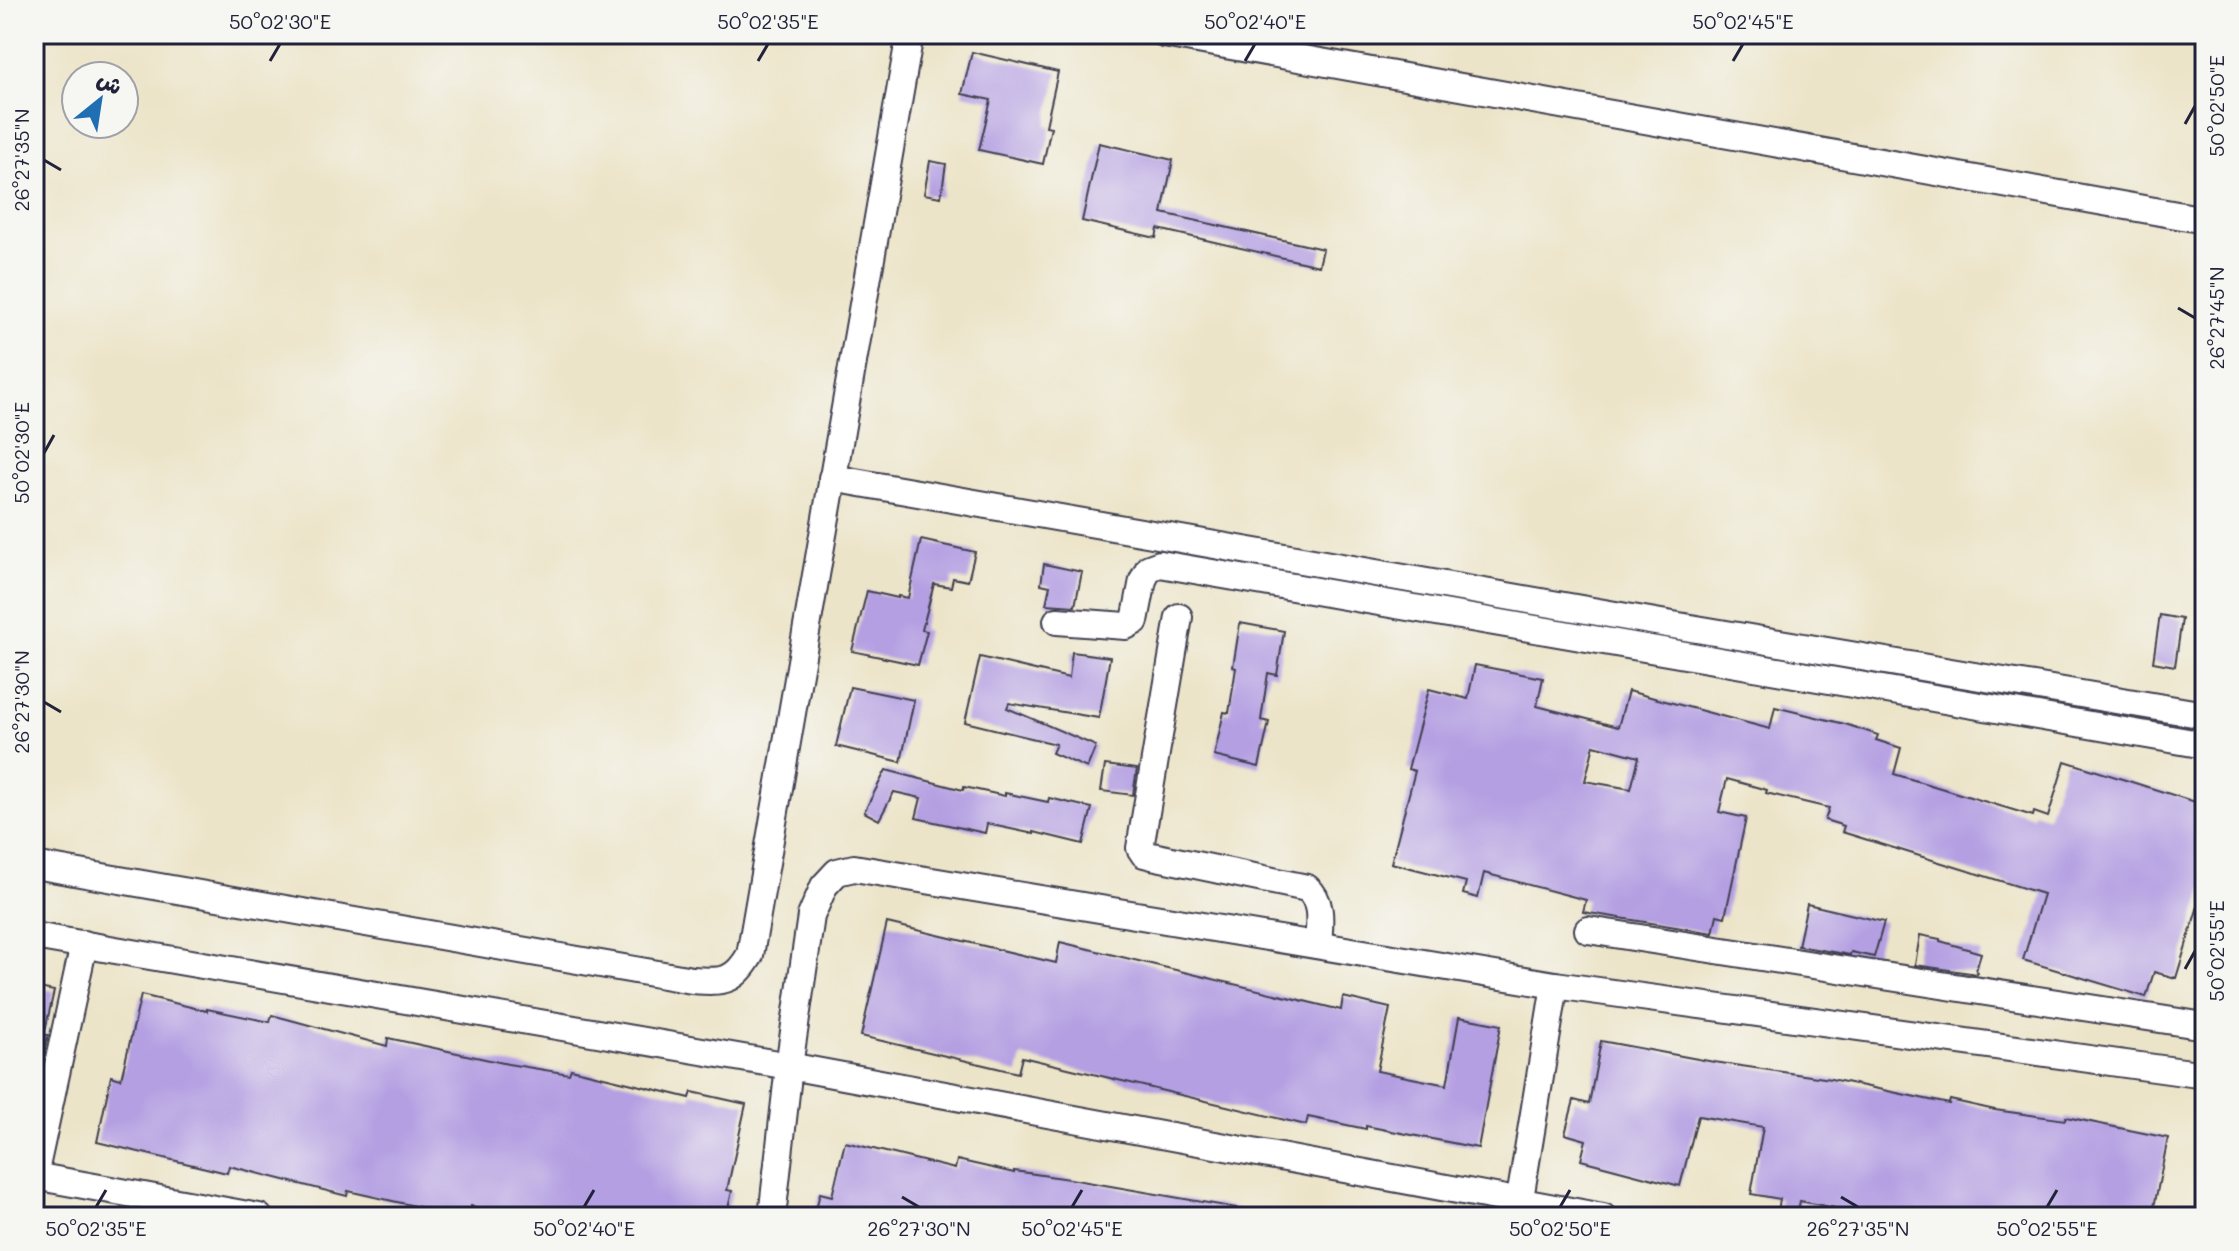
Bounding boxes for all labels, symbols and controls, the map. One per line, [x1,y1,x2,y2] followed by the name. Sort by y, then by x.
[229,8,331,34] text: 50°02'30"E
[717,8,819,34] text: 50°02'35"E
[1204,8,1306,34] text: 50°02'40"E
[1692,8,1794,34] text: 50°02'45"E
[2203,55,2229,157] text: 50°02'50"E
[60,60,140,140] north arrow
[93,64,128,101] text: ش
[8,109,34,211] text: 26°27'35"N
[2203,267,2229,369] text: 26°27'45"N
[8,402,34,504] text: 50°02'30"E
[8,650,34,754] text: 26°27'30"N
[2203,900,2229,1002] text: 50°02'55"E
[45,1215,147,1241] text: 50°02'35"E
[533,1215,635,1241] text: 50°02'40"E
[867,1215,971,1241] text: 26°27'30"N
[1021,1215,1123,1241] text: 50°02'45"E
[1509,1215,1611,1241] text: 50°02'50"E
[1807,1215,1909,1241] text: 26°27'35"N
[1996,1215,2098,1241] text: 50°02'55"E

